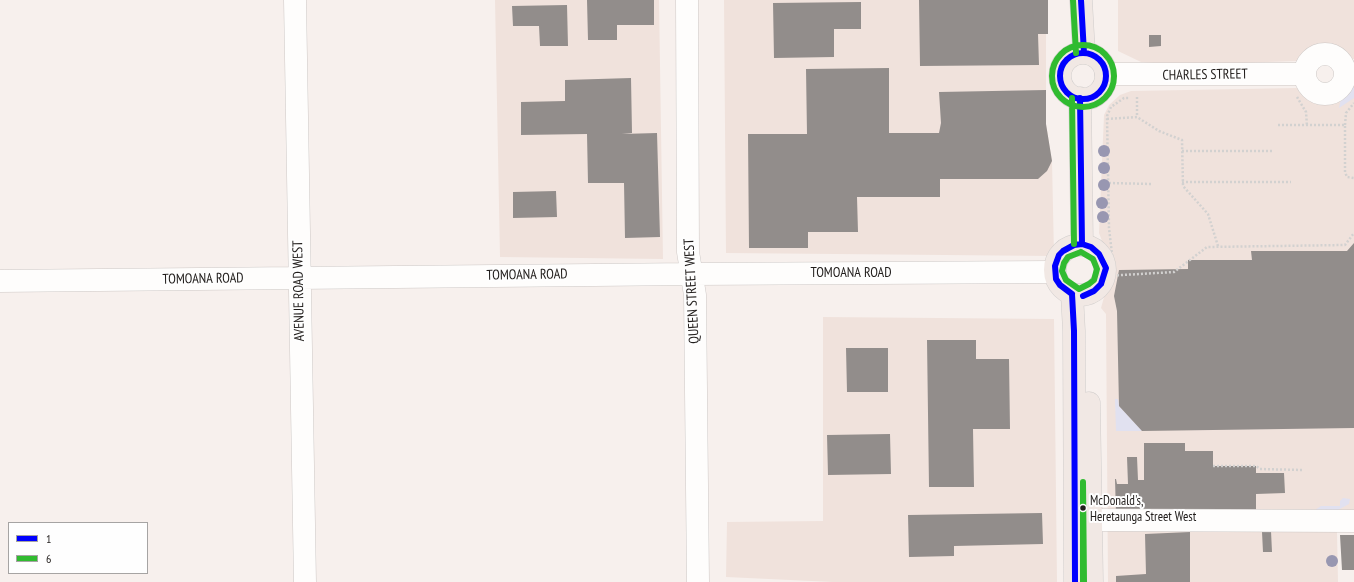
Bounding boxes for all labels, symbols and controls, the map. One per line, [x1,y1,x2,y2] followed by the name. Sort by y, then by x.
[1162,66,1248,84] street label: CHARLES STREET
[681,238,703,344] street label: QUEEN STREET WEST
[290,241,308,341] street label: AVENUE ROAD WEST
[810,265,892,281] street label: TOMOANA ROAD
[486,266,568,284] street label: TOMOANA ROAD
[162,270,244,288] street label: TOMOANA ROAD
[1090,493,1196,524] place label: McDonald's, Heretaunga Street West
[1078,503,1088,513] marker: McDonald's, Heretaunga Street West
[8,522,148,574] legend
[46,531,51,546] text: 1
[46,551,51,566] text: 6

